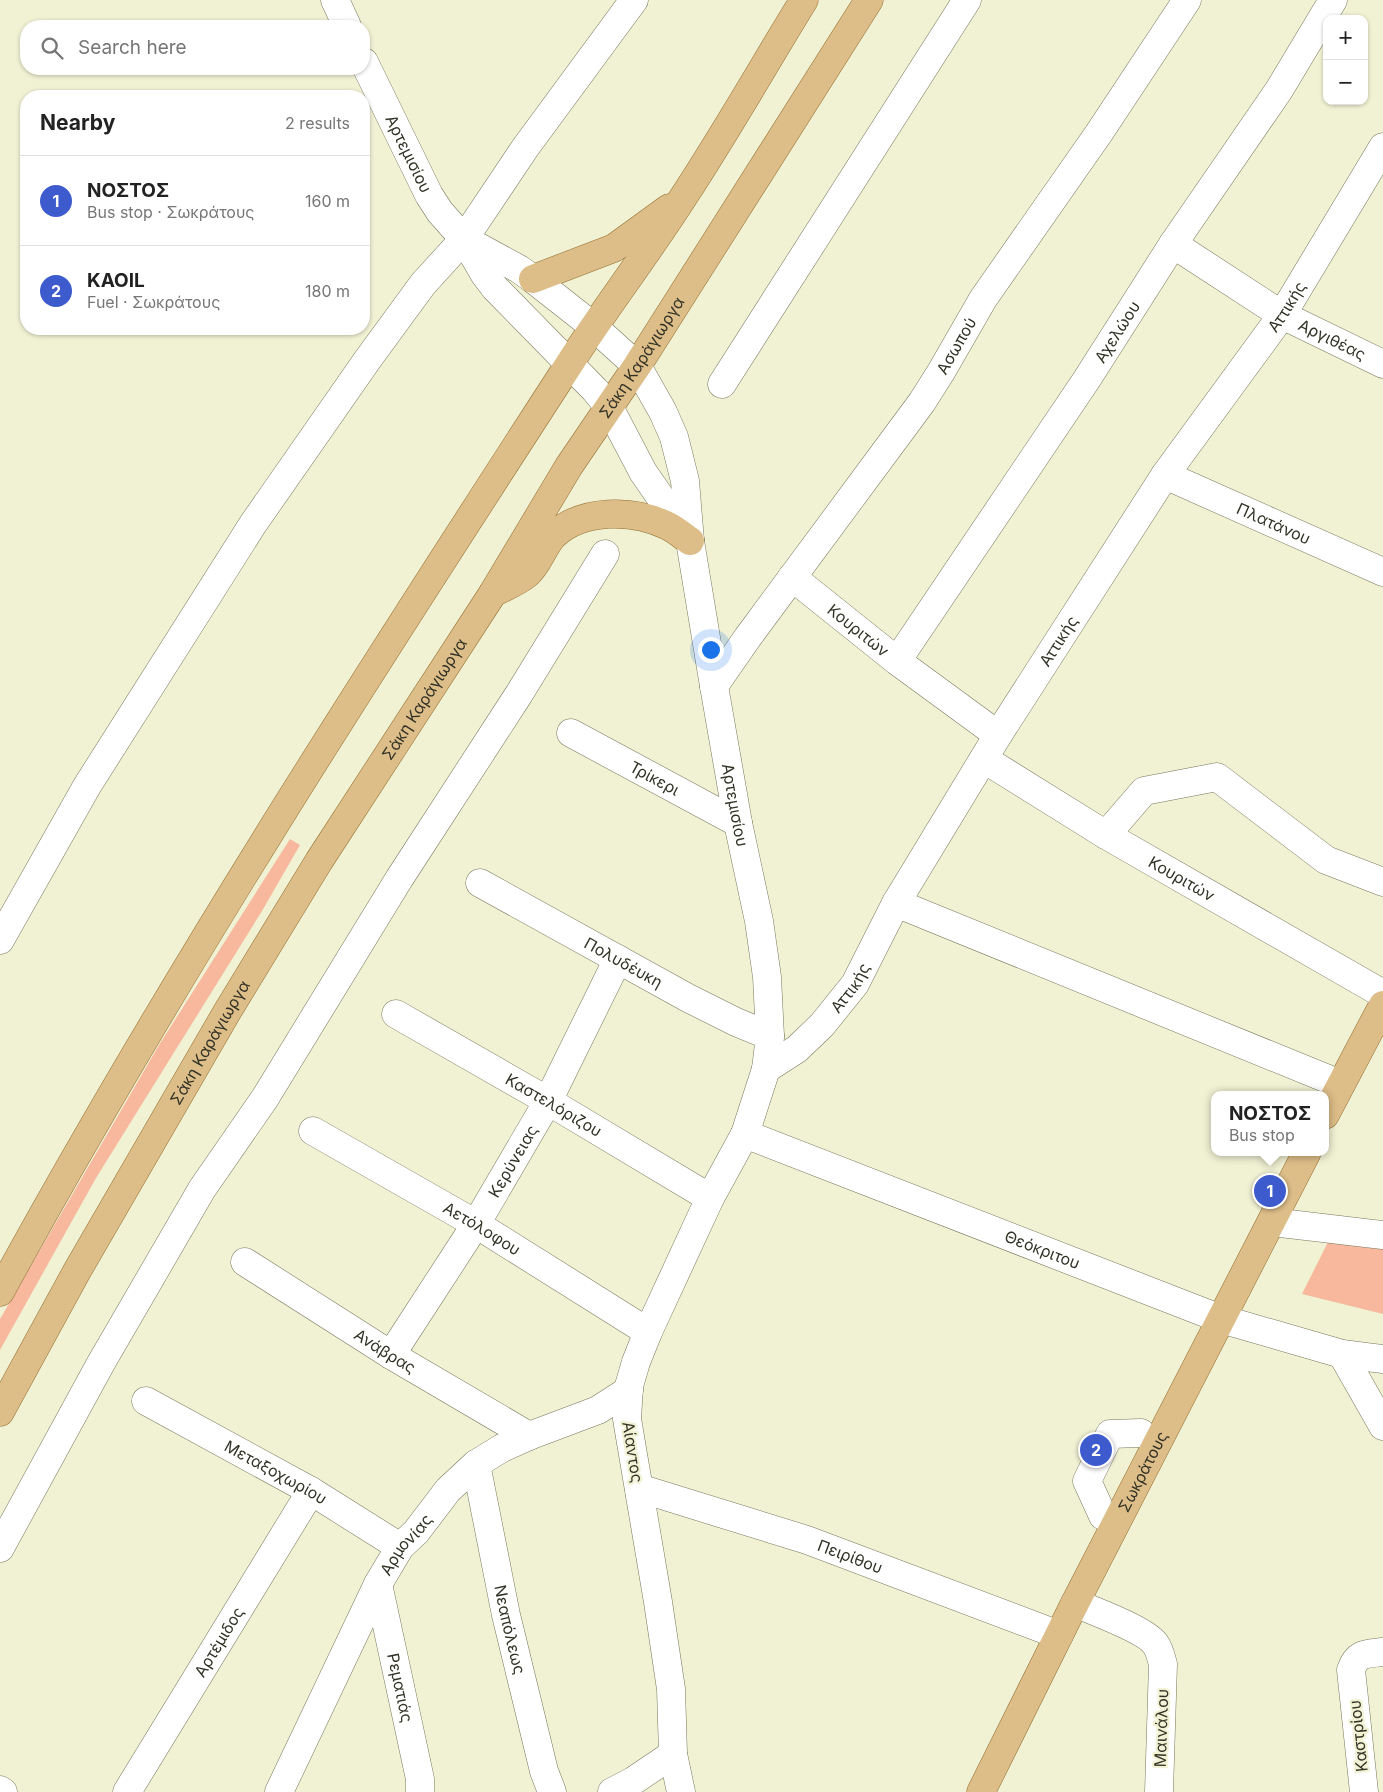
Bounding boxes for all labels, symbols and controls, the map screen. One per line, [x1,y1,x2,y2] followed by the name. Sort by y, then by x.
[1323,15,1368,105] map controls
[1323,15,1368,60] button: +
[20,20,370,75] search box
[38,34,66,62] icon: search
[78,36,187,59] text: Search here
[1323,60,1368,105] button: −
[40,110,115,135] text: Nearby
[381,111,436,196] street label: Αρτεμισίου
[285,113,350,133] text: 2 results
[87,179,169,202] text: ΝΟΣΤΟΣ
[53,191,59,211] text: 1
[305,191,350,211] text: 160 m
[87,202,254,222] text: Bus stop · Σωκράτους
[87,269,145,292] text: KAOIL
[1263,278,1310,336] street label: Αττικής
[51,281,61,301] text: 2
[305,281,350,301] text: 180 m
[87,292,220,312] text: Fuel · Σωκράτους
[595,293,688,422] street label: Σάκη Καράγιωργα
[1090,297,1144,366] street label: Αχελώου
[932,314,980,378] street label: Ασωπού
[1295,315,1369,364] street label: Αργιθέας
[1234,498,1314,549] street label: Πλατάνου
[824,599,893,661] street label: Κουριτών
[1035,612,1082,670] street label: Αττικής
[377,634,471,763] street label: Σάκη Καράγιωργα
[698,637,724,663] your location
[626,757,684,800] street label: Τρίκερι
[718,762,753,848] street label: Αρτεμισίου
[1145,852,1218,905] street label: Κουριτών
[581,933,666,992] street label: Πολυδέυκη
[826,960,874,1017] street label: Αττικής
[166,976,254,1108] street label: Σάκη Καράγιωργα
[502,1069,605,1141] street label: Καστελόριζου
[1211,1091,1329,1156] popup
[1229,1102,1311,1125] text: ΝΟΣΤΟΣ
[484,1121,542,1201] street label: Κερύνειας
[1229,1125,1295,1145] text: Bus stop
[1254,1172,1286,1210] pin: 1
[440,1197,524,1259] street label: Αετόλοφου
[1002,1226,1083,1273] street label: Θεόκριτου
[351,1324,420,1377] street label: Ανάβρας
[618,1420,648,1484] street label: Αίαντoς
[1114,1428,1172,1515] street label: Σωκράτους
[1080,1431,1112,1469] pin: 2
[221,1436,331,1509] street label: Μεταξοχωρίου
[376,1510,436,1579] street label: Αρμονίας
[815,1535,886,1578] street label: Πειρίθου
[490,1583,530,1676] street label: Νεαπόλεως
[190,1603,248,1681] street label: Αρτέμιδος
[383,1651,418,1724] street label: Ρεματιάς
[1150,1688,1172,1768] street label: Μαινάλου
[1344,1699,1372,1773] street label: Καστρίου

